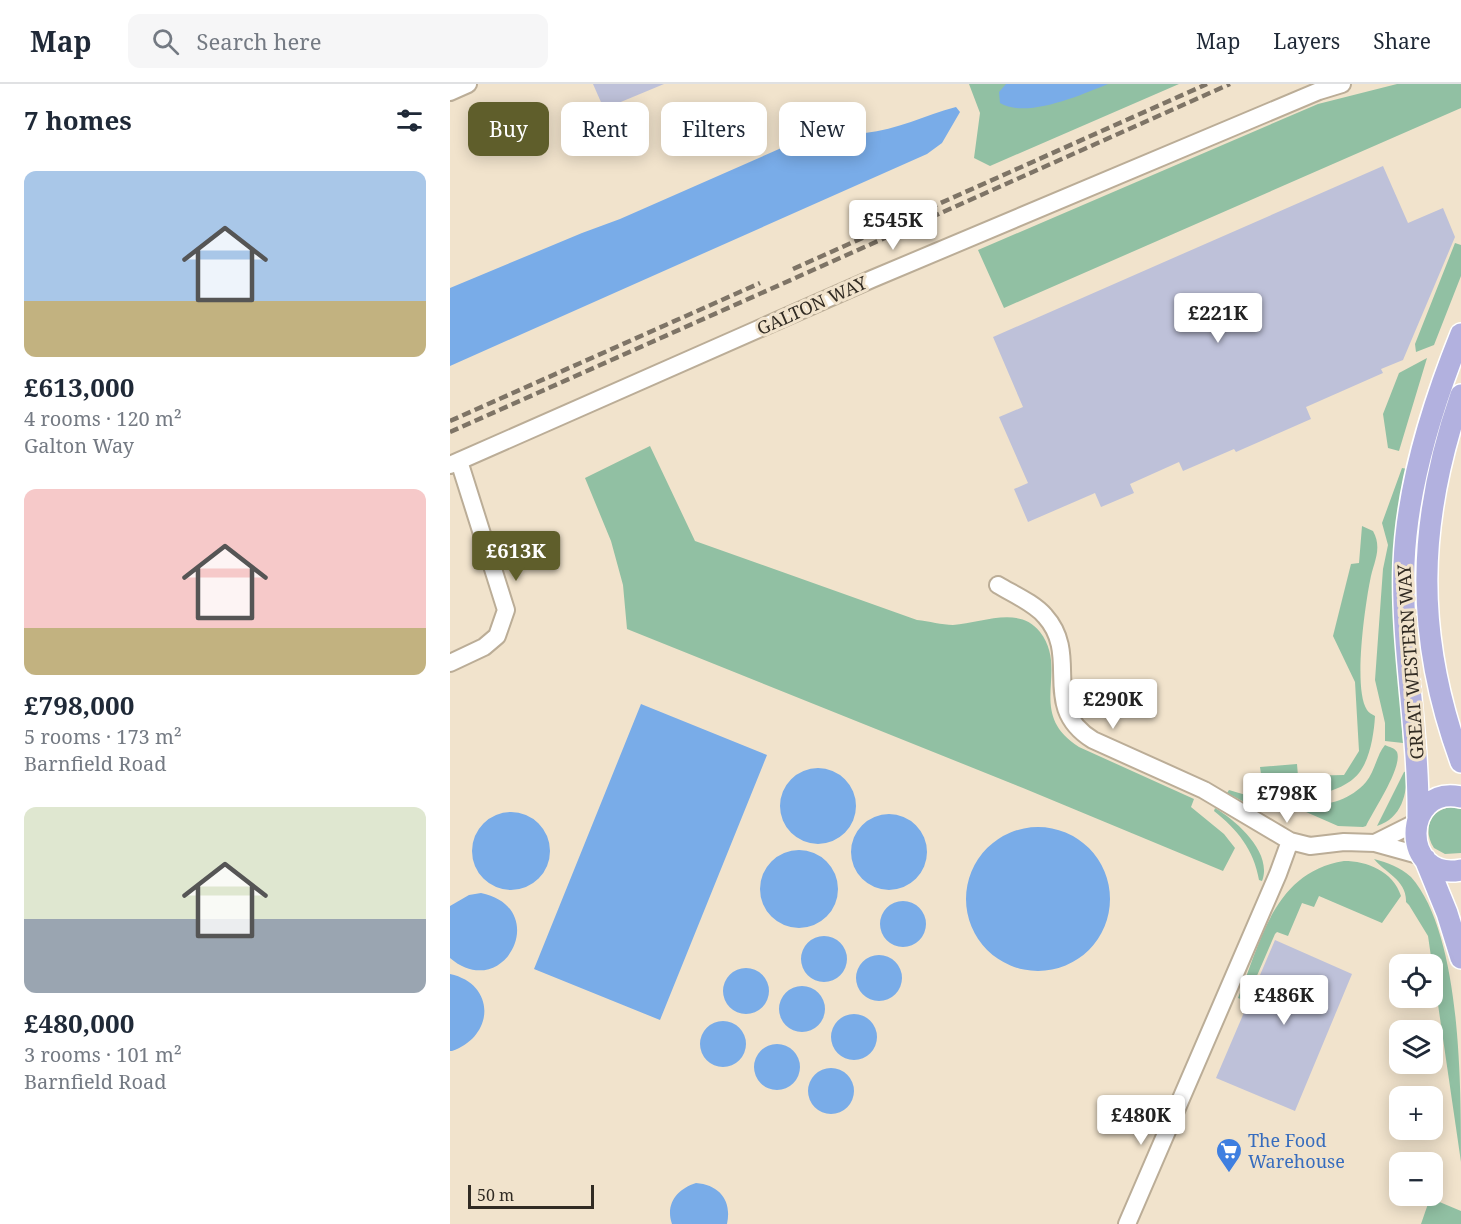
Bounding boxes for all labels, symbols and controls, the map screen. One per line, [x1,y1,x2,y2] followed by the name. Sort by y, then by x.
[128,14,548,68] search box
[30,22,92,60] text: Map
[149,25,182,58] icon: search
[197,26,321,56] text: Search here
[1196,27,1240,55] text: Map
[1273,27,1340,55] text: Layers
[1373,27,1431,55] text: Share
[24,102,132,138] text: 7 homes
[468,102,549,156] chip: Buy
[561,102,649,156] chip: Rent
[661,102,767,156] chip: Filters
[779,102,866,156] chip: New
[393,104,426,137] icon: filters
[851,200,935,251] pin: £545K
[863,206,923,233] text: £545K
[171,210,279,318] icon: home
[753,270,871,340] street label: GALTON WAY
[1176,293,1260,344] pin: £221K
[1188,299,1248,326] text: £221K
[24,369,134,405] text: £613,000
[24,405,182,432] text: 4 rooms · 120 m²
[24,432,134,459] text: Galton Way
[171,528,279,636] icon: home
[474,531,558,582] pin: £613K
[486,537,546,564] text: £613K
[1391,563,1429,760] street label: GREAT WESTERN WAY
[1071,679,1155,730] pin: £290K
[1083,685,1143,712] text: £290K
[24,687,134,723] text: £798,000
[24,723,182,750] text: 5 rooms · 173 m²
[24,750,167,777] text: Barnfield Road
[1245,773,1329,824] pin: £798K
[1257,779,1317,806] text: £798K
[171,846,279,954] icon: home
[1389,954,1443,1206] map controls
[1389,954,1443,1008] button: locate
[1242,975,1326,1026] pin: £486K
[1254,981,1314,1008] text: £486K
[24,1005,134,1041] text: £480,000
[1389,1020,1443,1074] button: layers
[24,1041,182,1068] text: 3 rooms · 101 m²
[24,1068,167,1095] text: Barnfield Road
[1389,1086,1443,1140] button: +
[1099,1095,1183,1146] pin: £480K
[1111,1101,1171,1128] text: £480K
[1248,1128,1345,1173] place label: The Food Warehouse
[1214,1136,1244,1174] supermarket icon: The Food Warehouse
[1389,1152,1443,1206] button: −
[468,1182,594,1210] scale bar
[477,1184,514,1206] text: 50 m

